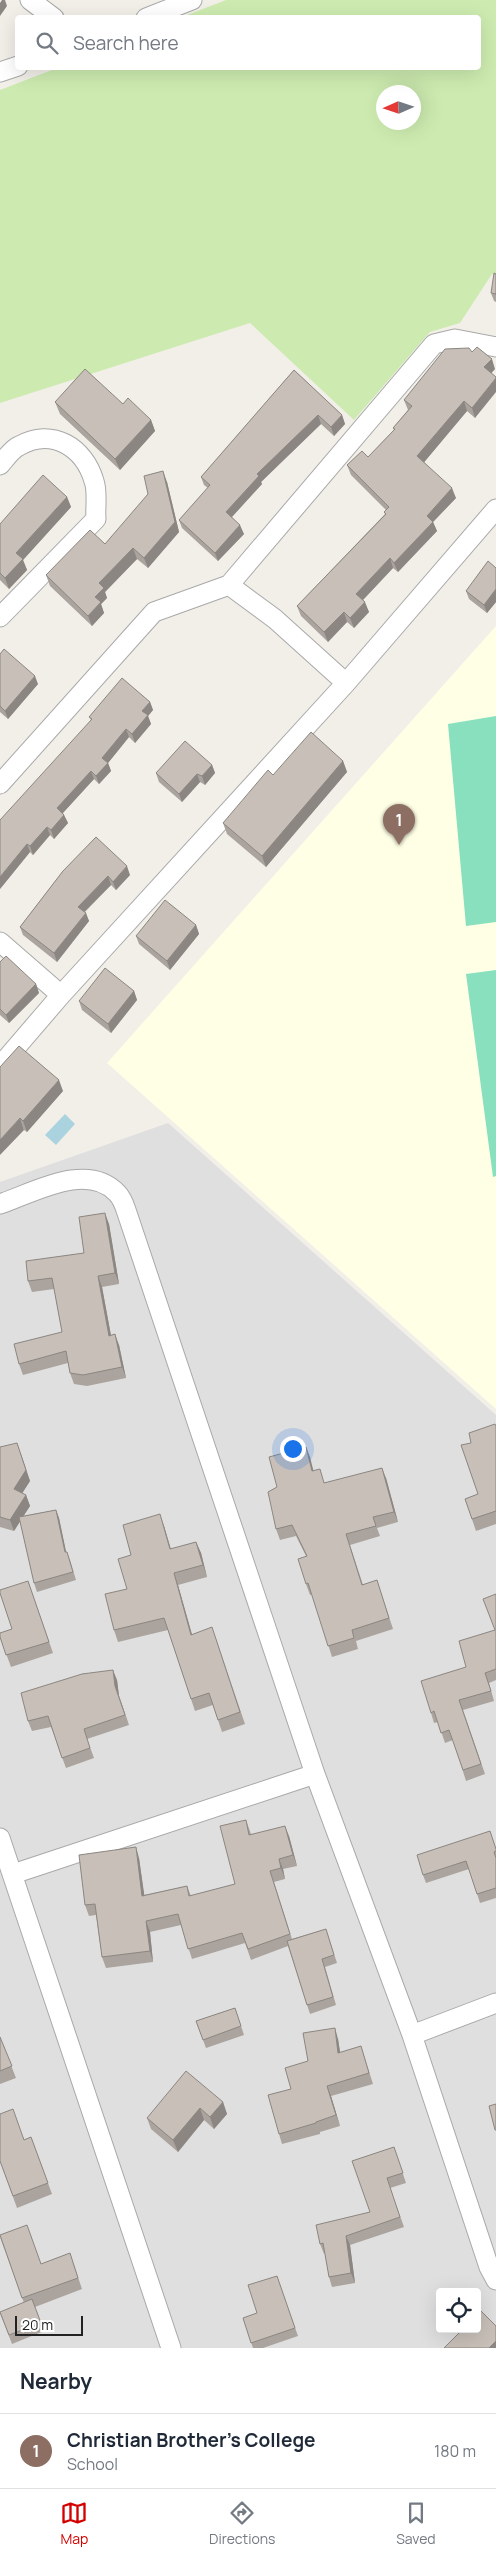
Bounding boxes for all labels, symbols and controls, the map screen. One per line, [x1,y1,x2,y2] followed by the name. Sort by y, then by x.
[15,15,481,70] search box
[33,29,61,57] icon: search
[73,30,179,56] text: Search here
[376,85,421,130] north arrow
[383,804,415,845] pin: 1
[280,1436,306,1462] your location
[436,2288,481,2333] map controls
[436,2288,481,2333] button: locate
[15,2313,82,2336] scale bar
[22,2315,53,2334] text: 20 m
[20,2367,92,2395] text: Nearby
[67,2427,316,2453] text: Christian Brother's College
[32,2440,40,2462] text: 1
[434,2440,476,2462] text: 180 m
[67,2453,118,2475] text: School
[60,2499,88,2548] tab: Map
[209,2499,275,2548] tab: Directions
[396,2499,436,2548] tab: Saved

